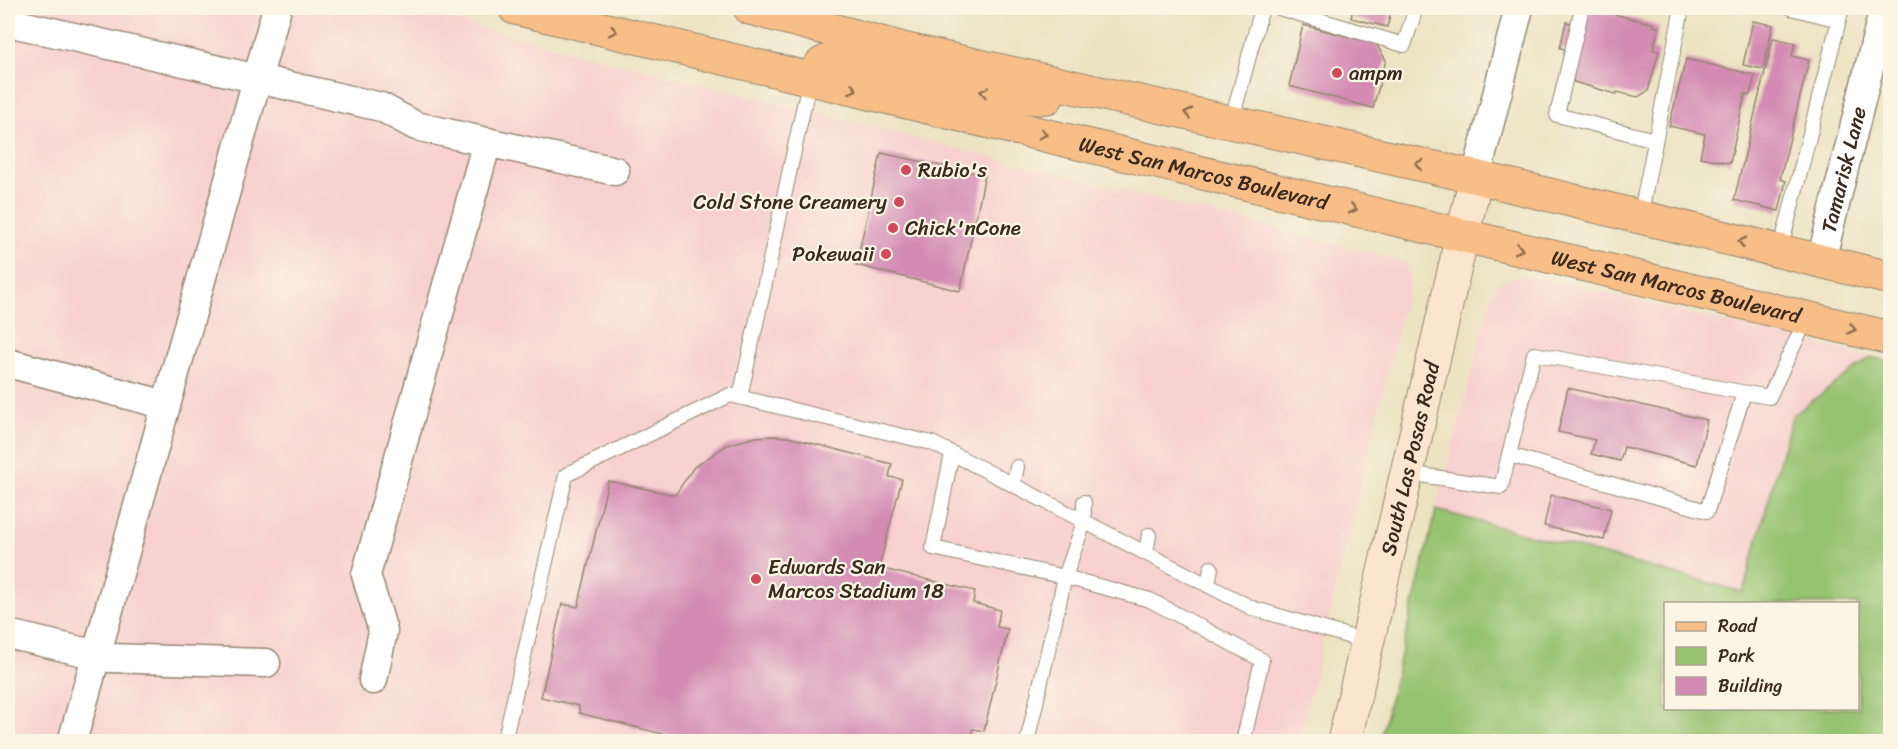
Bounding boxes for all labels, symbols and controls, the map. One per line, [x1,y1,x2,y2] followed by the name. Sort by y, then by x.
[608,23,618,36] one-way arrow
[1349,54,1403,92] place label: ampm
[1330,66,1344,80] marker: ampm
[848,81,858,94] one-way arrow
[980,87,990,100] one-way arrow
[1810,102,1878,237] street label: Tamarisk Lane
[1183,107,1193,120] one-way arrow
[1075,125,1334,222] street label: West San Marcos Boulevard
[1038,127,1048,140] one-way arrow
[918,151,988,189] place label: Rubio's
[1414,159,1424,172] one-way arrow
[899,163,913,177] marker: Rubio's
[693,183,887,221] place label: Cold Stone Creamery
[892,195,906,209] marker: Cold Stone Creamery
[1348,201,1358,214] one-way arrow
[905,209,1021,247] place label: Chick'nCone
[886,221,900,235] marker: Chick'nCone
[792,235,875,273] place label: Pokewaii
[1737,236,1747,249] one-way arrow
[1547,238,1806,335] street label: West San Marcos Boulevard
[1514,241,1524,254] one-way arrow
[879,247,893,261] marker: Pokewaii
[1847,321,1857,334] one-way arrow
[1369,356,1452,559] street label: South Las Posas Road
[768,548,944,610] place label: Edwards San Marcos Stadium 18
[749,572,763,586] marker: Edwards San Marcos Stadium 18
[1664,602,1859,710] legend
[1718,610,1758,642] text: Road
[1718,640,1755,672] text: Park
[1718,670,1782,702] text: Building

